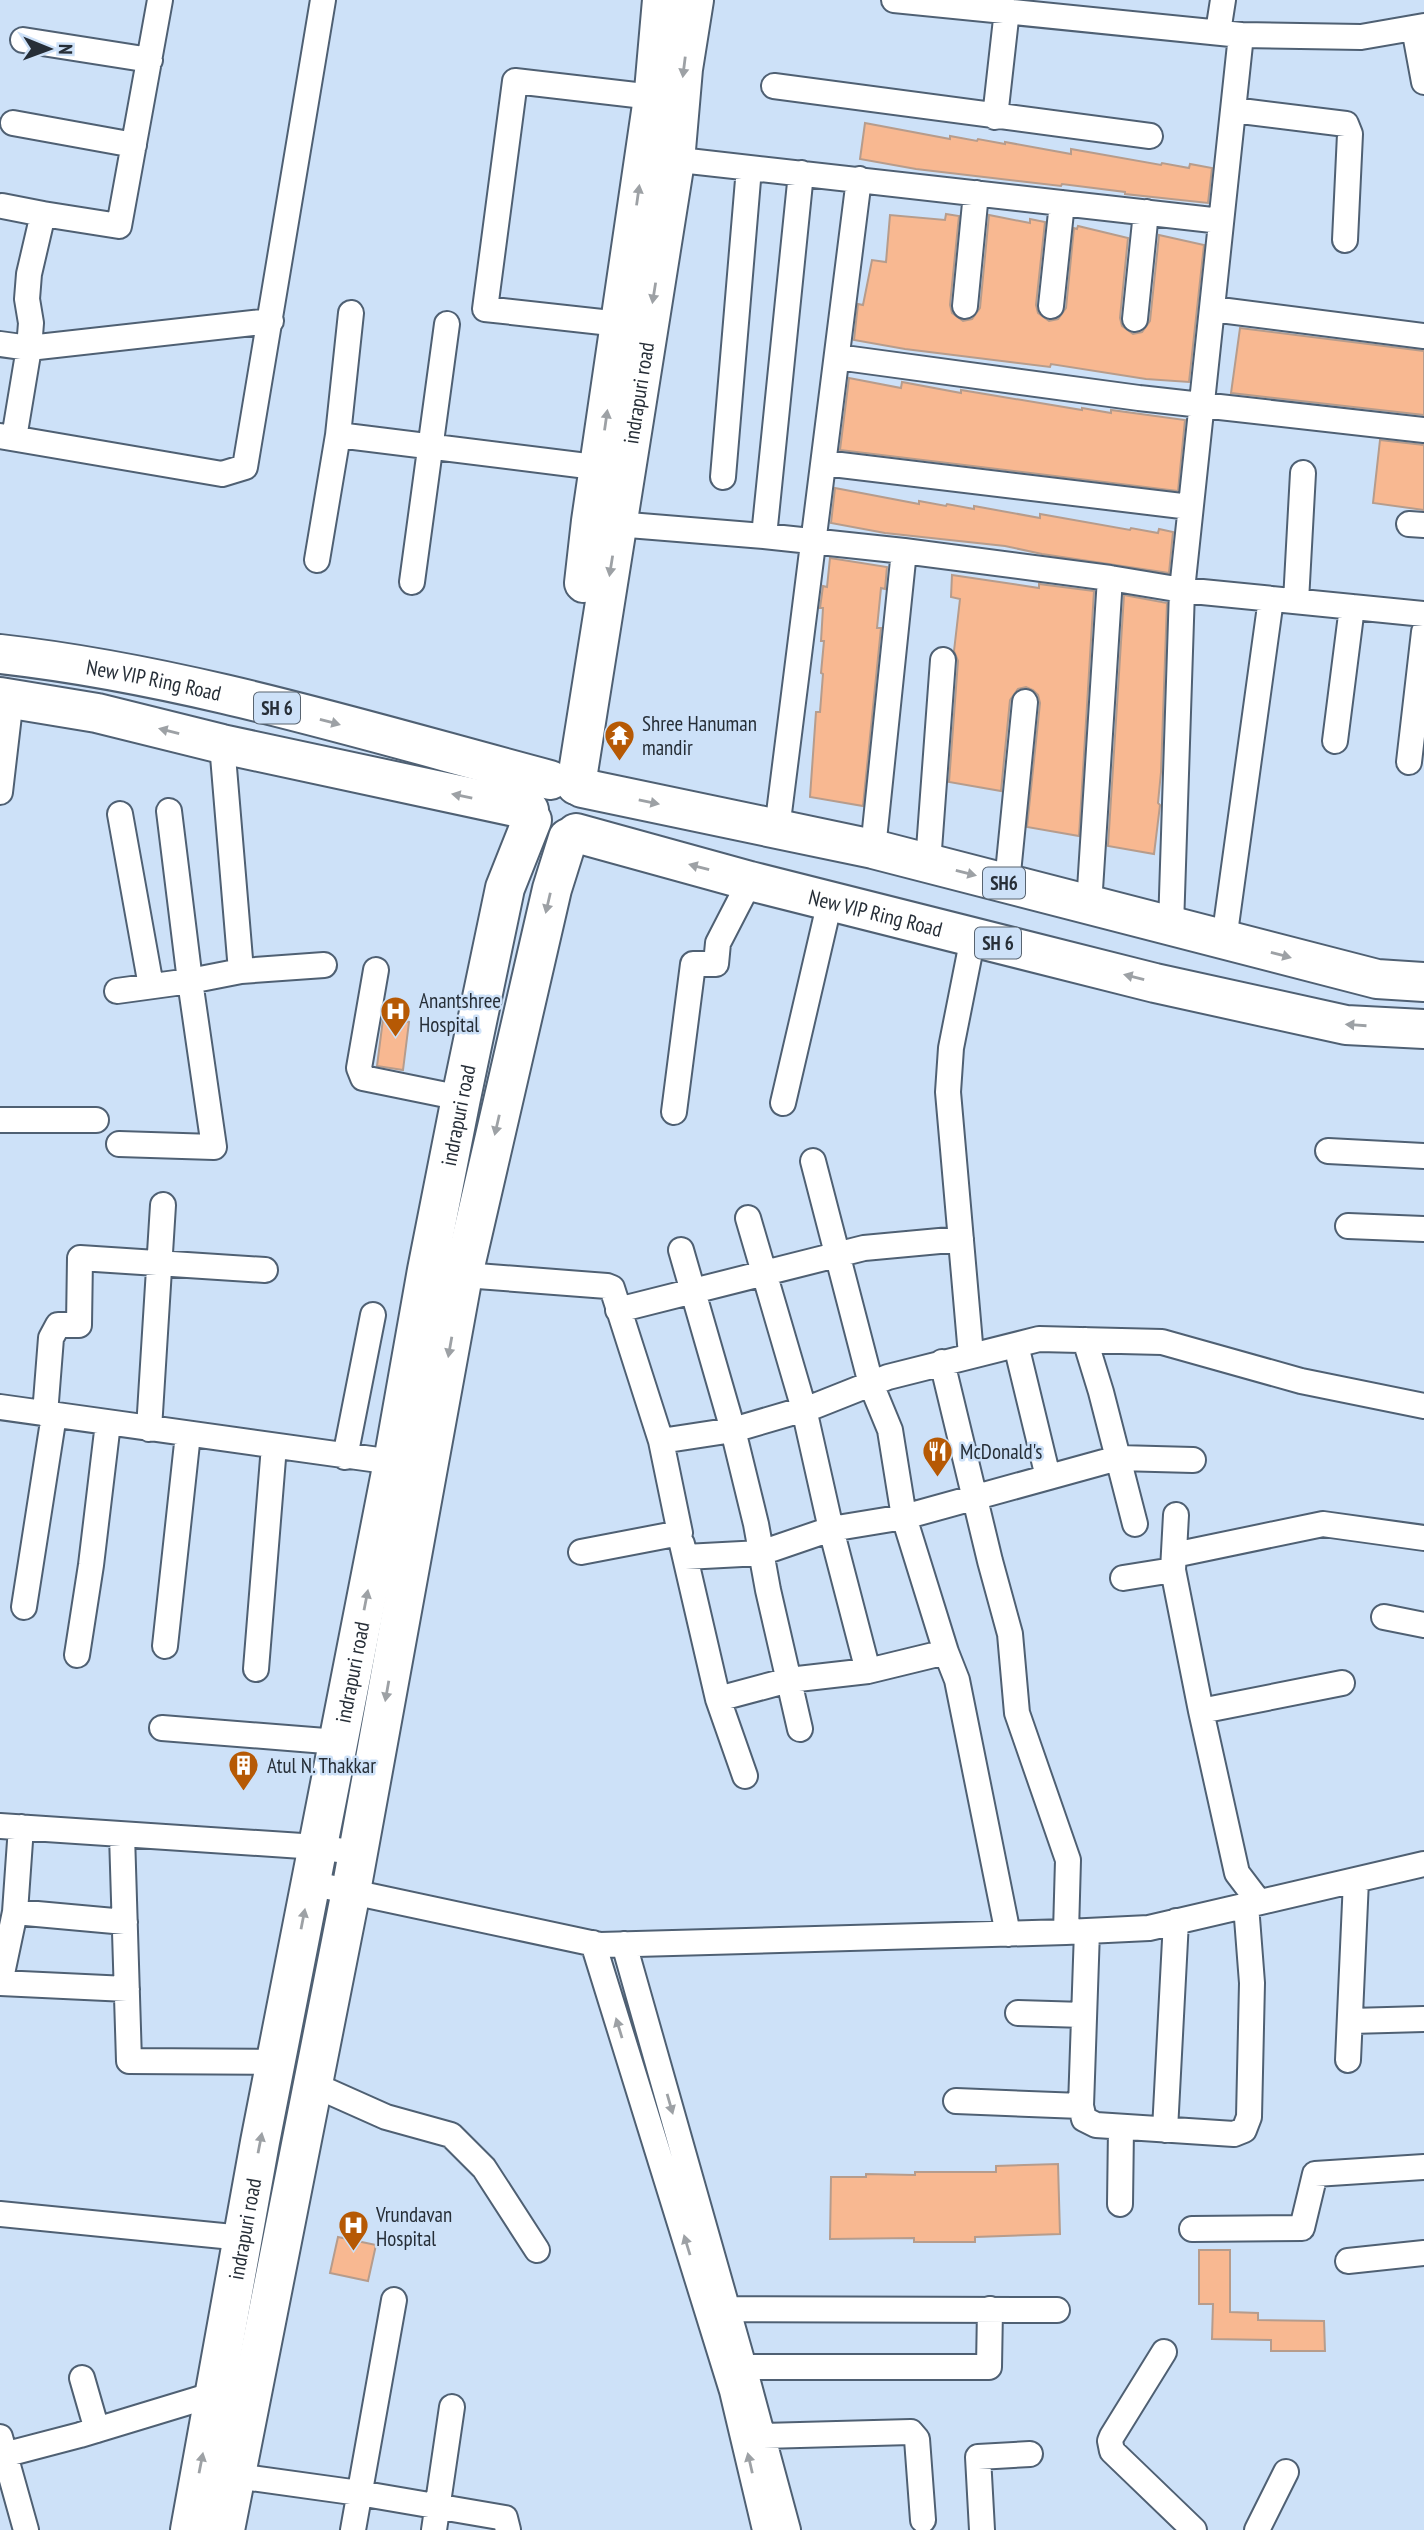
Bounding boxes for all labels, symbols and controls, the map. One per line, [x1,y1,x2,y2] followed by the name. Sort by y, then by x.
[14,14,84,84] north arrow
[54,44,78,55] text: N
[678,57,689,79] one-way arrow
[633,184,644,206] one-way arrow
[649,282,660,304] one-way arrow
[617,340,660,446] street label: indrapuri road
[601,409,612,431] one-way arrow
[606,555,617,577] one-way arrow
[84,653,224,706] street label: New VIP Ring Road
[254,692,300,723] road number: SH 6
[642,710,757,761] place label: Shree Hanuman mandir
[320,717,342,728] one-way arrow
[602,718,636,762] temple icon: Shree Hanuman mandir
[157,725,179,736] one-way arrow
[451,790,473,801] one-way arrow
[638,797,660,808] one-way arrow
[688,861,710,872] one-way arrow
[955,868,977,879] one-way arrow
[983,868,1025,898] road number: SH6
[806,883,945,942] street label: New VIP Ring Road
[543,892,554,914] one-way arrow
[975,928,1021,959] road number: SH 6
[1271,950,1292,960] one-way arrow
[1122,971,1144,982] one-way arrow
[419,987,501,1038] place label: Anantshree Hospital
[379,995,413,1039] hospital icon: Anantshree Hospital
[1345,1019,1367,1030] one-way arrow
[434,1062,481,1168] street label: indrapuri road
[492,1114,503,1136] one-way arrow
[444,1336,455,1358] one-way arrow
[920,1434,954,1478] restaurant icon: McDonald's
[960,1438,1042,1465] place label: McDonald's
[360,1589,371,1611] one-way arrow
[329,1619,375,1725] street label: indrapuri road
[381,1681,392,1703] one-way arrow
[227,1748,261,1792] building icon: Atul N. Thakkar
[267,1752,376,1779] place label: Atul N. Thakkar
[298,1908,309,1930] one-way arrow
[614,2017,624,2038] one-way arrow
[665,2094,675,2115] one-way arrow
[254,2132,265,2154] one-way arrow
[222,2176,267,2282] street label: indrapuri road
[375,2201,452,2252] place label: Vrundavan Hospital
[336,2209,370,2253] hospital icon: Vrundavan Hospital
[681,2234,692,2255] one-way arrow
[196,2452,207,2474] one-way arrow
[744,2452,755,2474] one-way arrow

